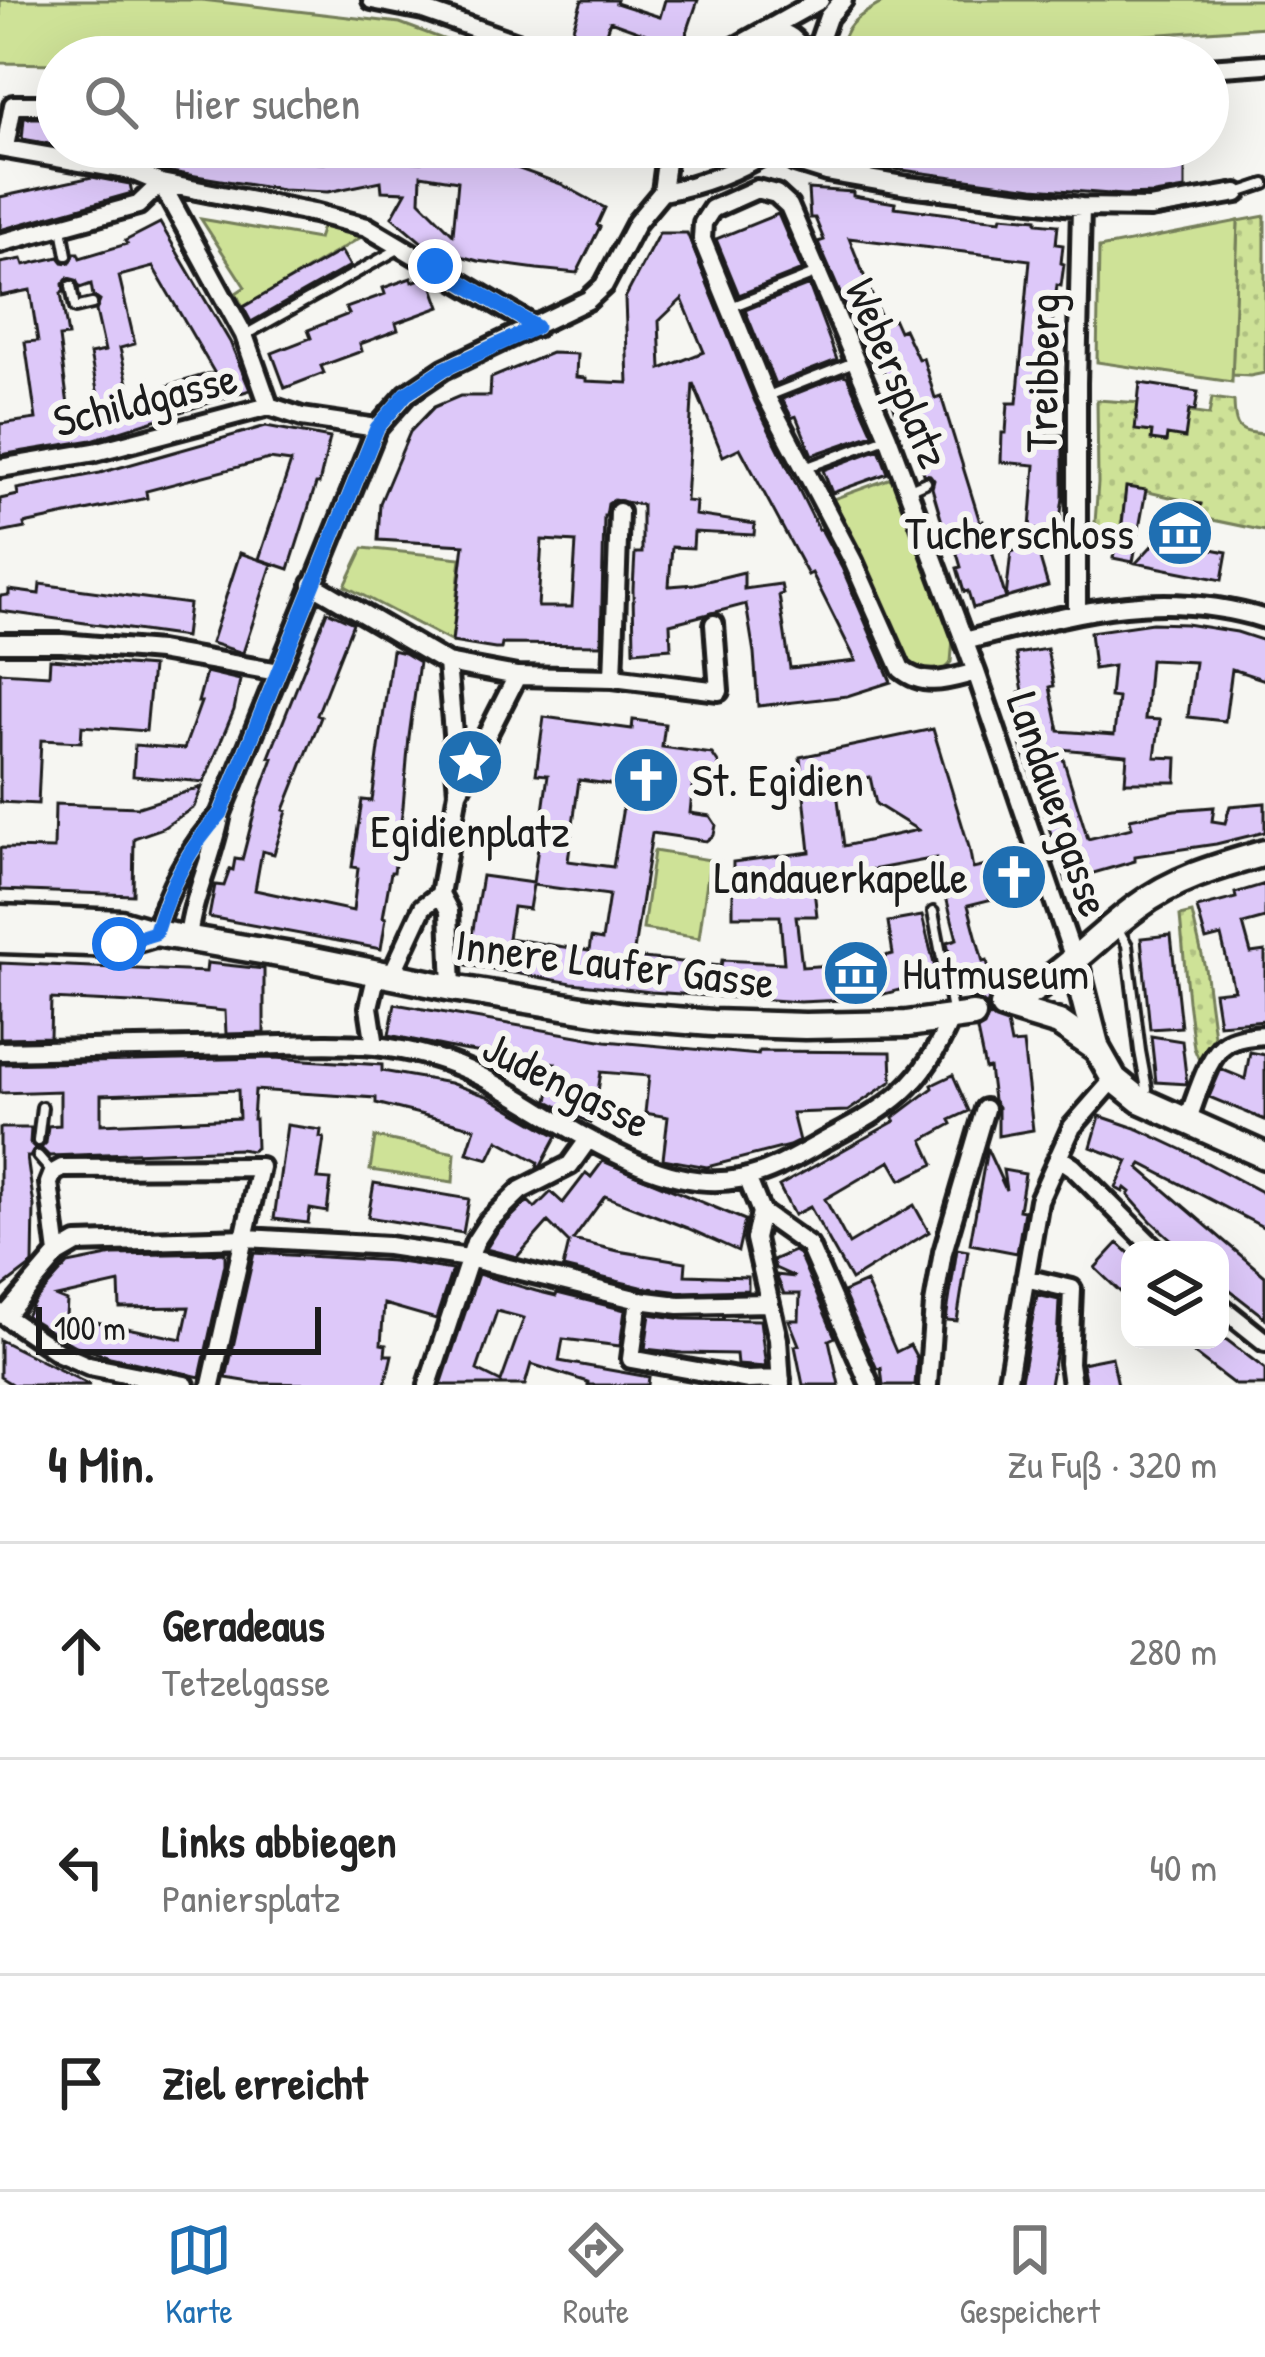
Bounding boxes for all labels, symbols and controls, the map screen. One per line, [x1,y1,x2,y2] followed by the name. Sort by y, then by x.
[36,36,1229,168] search box
[78,69,144,135] icon: search
[174,72,361,133] text: Hier suchen
[408,239,462,293] route end
[831,269,966,477] street label: Webersplatz
[1010,293,1073,453] street label: Treibberg
[47,346,243,451] street label: Schildgasse
[1145,498,1215,568] museum icon: Tucherschloss
[905,502,1134,563] place label: Tucherschloss
[993,684,1126,924] street label: Landauergasse
[435,727,505,797] place icon: Egidienplatz
[611,745,681,815] church icon: St. Egidien
[692,749,864,810] place label: St. Egidien
[370,800,570,861] place label: Egidienplatz
[979,842,1049,912] church icon: Landauerkapelle
[714,846,968,907] place label: Landauerkapelle
[452,913,778,1012] street label: Innere Laufer Gasse
[92,917,146,971] route start
[821,938,891,1008] museum icon: Hutmuseum
[902,942,1089,1003] place label: Hutmuseum
[473,1015,662,1152] street label: Judengasse
[1121,1241,1229,1349] map controls
[1121,1241,1229,1349] button: layers
[36,1301,321,1354] scale bar
[54,1306,126,1350] text: 100 m
[48,1429,155,1498] text: 4 Min.
[1007,1437,1217,1490] text: Zu Fuß · 320 m
[162,1594,325,1655] text: Geradeaus
[48,1618,114,1684] icon: ahead
[1129,1624,1217,1677] text: 280 m
[162,1655,330,1708] text: Tetzelgasse
[162,1810,397,1871] text: Links abbiegen
[48,1834,114,1900] icon: left
[1149,1840,1217,1893] text: 40 m
[162,1871,340,1924] text: Paniersplatz
[48,2050,114,2116] icon: arrive
[162,2052,368,2113] text: Ziel erreicht
[165,2217,233,2333] tab: Karte
[563,2217,629,2333] tab: Route
[960,2217,1100,2333] tab: Gespeichert

